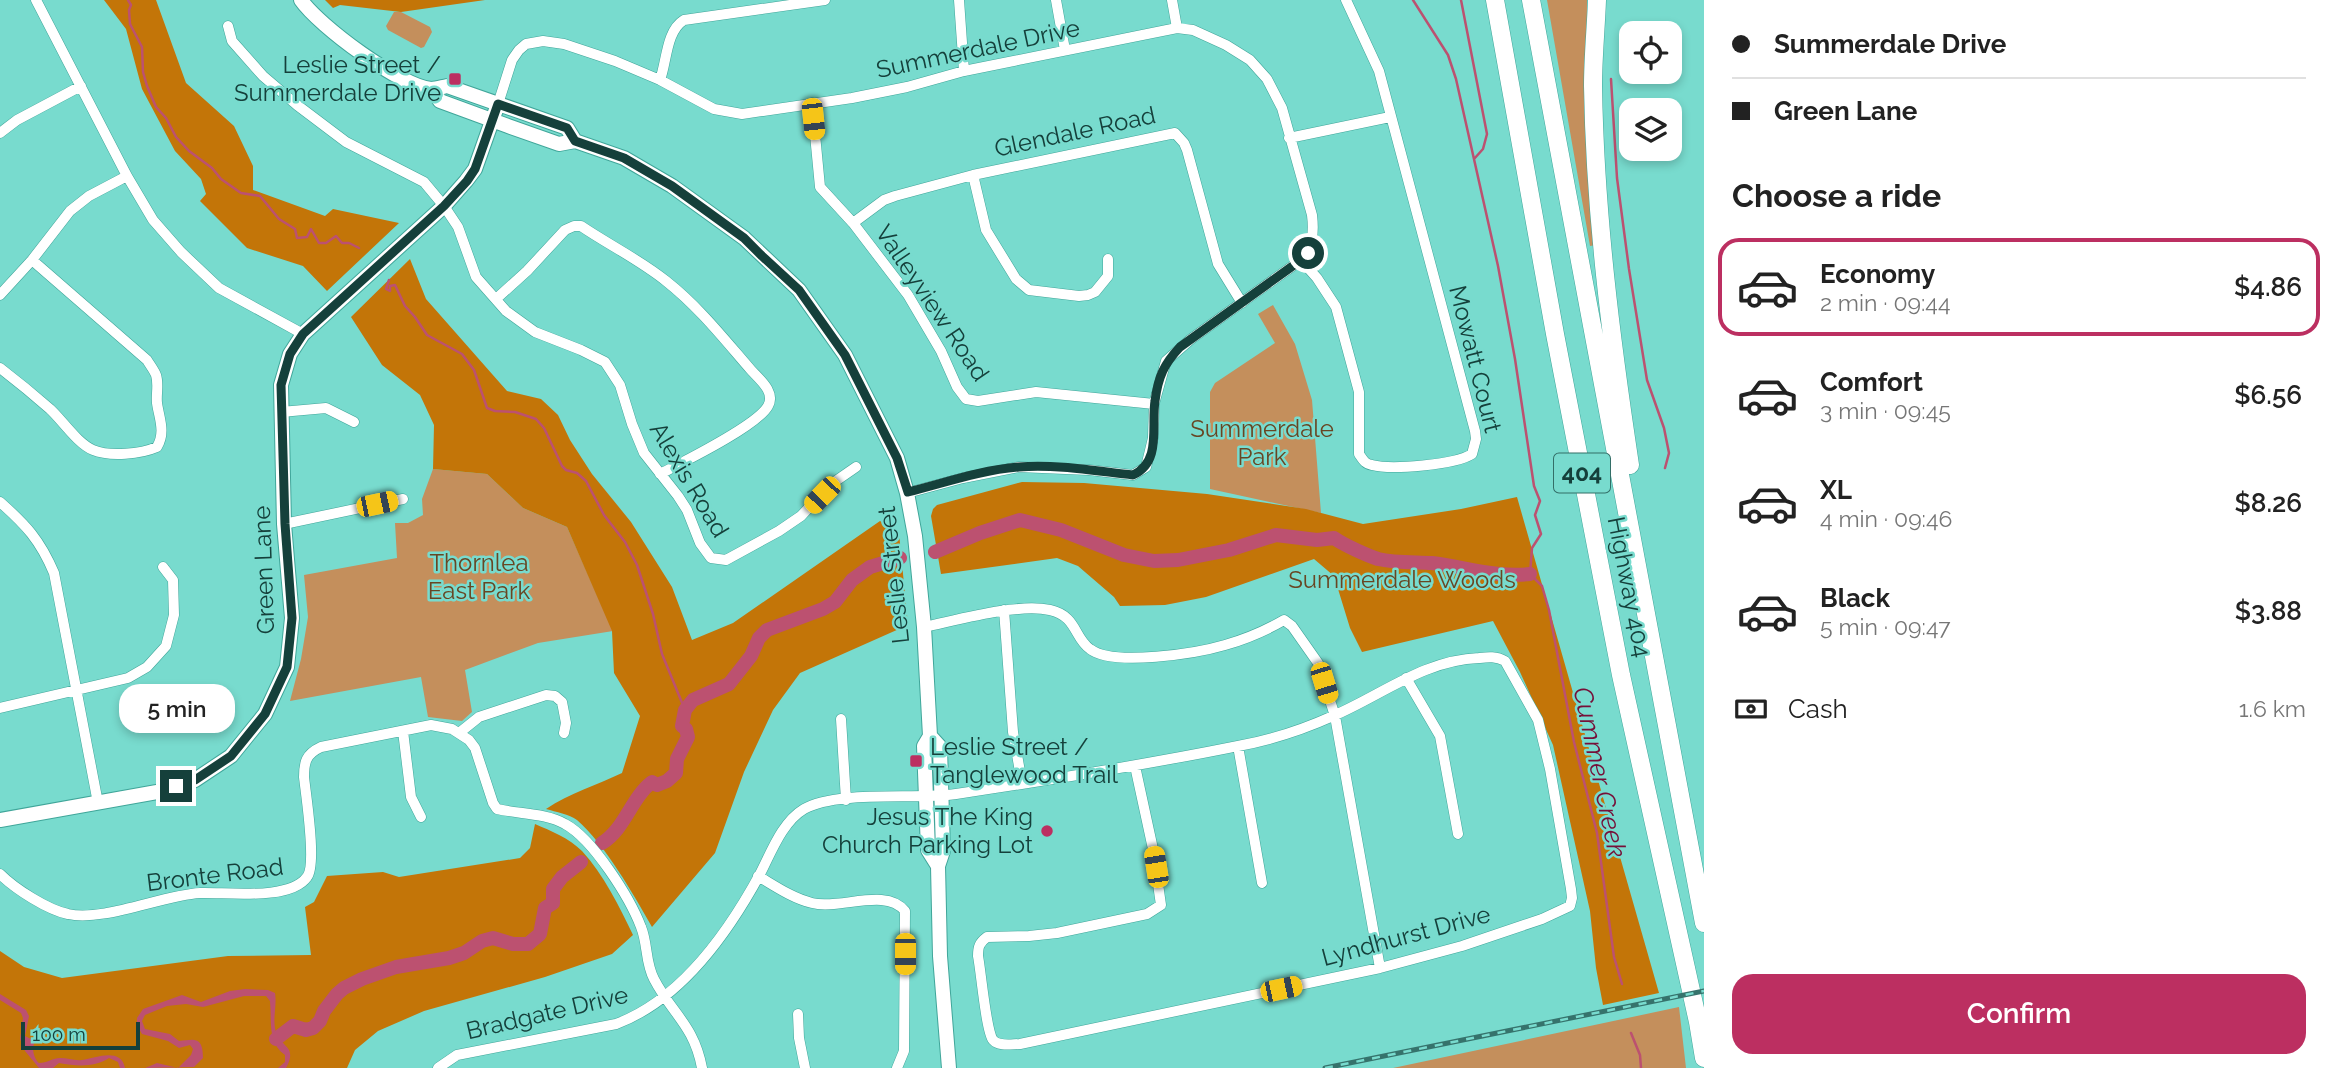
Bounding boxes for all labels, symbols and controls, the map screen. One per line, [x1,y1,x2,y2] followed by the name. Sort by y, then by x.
[874,13,1082,84] street label: Summerdale Drive
[1619,21,1682,161] map controls
[1619,21,1682,84] button: locate
[1774,29,2006,59] text: Summerdale Drive
[234,50,441,107] place label: Leslie Street / Summerdale Drive
[447,71,463,87] marker: Leslie Street / Summerdale Drive
[1774,96,1917,126] text: Green Lane
[801,97,826,141] car
[1619,98,1682,161] button: layers
[992,100,1158,163] street label: Glendale Road
[1732,177,1941,214] text: Choose a ride
[869,219,995,386] street label: Valleyview Road
[1292,237,1324,269] route start
[1736,256,1799,319] icon: car
[1820,259,1935,289] text: Economy
[2234,272,2302,302] text: $4.86
[1443,282,1508,435] street label: Mowatt Court
[1820,289,1950,316] text: 2 min · 09:44
[1736,364,1799,427] icon: car
[1820,367,1923,397] text: Comfort
[2234,380,2302,410] text: $6.56
[1820,397,1951,424] text: 3 min · 09:45
[1190,414,1334,471] park label: Summerdale Park
[644,417,735,542] street label: Alexis Road
[1554,453,1610,492] road number: 404
[1736,472,1799,535] icon: car
[800,473,845,517] car
[1820,475,1852,505] text: XL
[2234,488,2302,518] text: $8.26
[355,489,400,519] car
[247,505,280,635] street label: Green Lane
[872,505,915,645] street label: Leslie Street
[1820,505,1952,532] text: 4 min · 09:46
[1602,514,1657,660] street label: Highway 404
[428,548,530,605] park label: Thornlea East Park
[1288,565,1516,594] park label: Summerdale Woods
[1736,580,1799,643] icon: car
[1820,583,1890,613] text: Black
[2235,596,2302,626] text: $3.88
[1820,613,1951,640] text: 5 min · 09:47
[1308,660,1341,706] car
[118,684,234,734] callout: 5 min
[1567,684,1633,860] water label: Cummer Creek
[1732,690,1770,728] icon: cash
[1788,694,1848,724] text: Cash
[148,695,206,722] text: 5 min
[2239,695,2306,722] text: 1.6 km
[930,732,1118,789] place label: Leslie Street / Tanglewood Trail
[908,753,924,769] marker: Leslie Street / Tanglewood Trail
[160,770,192,802] route end
[822,802,1033,859] place label: Jesus The King Church Parking Lot
[1039,823,1055,839] marker: Jesus The King Church Parking Lot
[1143,845,1170,889] car
[145,852,285,897] street label: Bronte Road
[1318,899,1494,972] street label: Lyndhurst Drive
[895,933,916,975] car
[1259,974,1304,1004] car
[1732,974,2306,1054] button: Confirm
[463,980,631,1045] street label: Bradgate Drive
[21,1019,140,1051] scale bar
[32,1023,86,1045] text: 100 m

